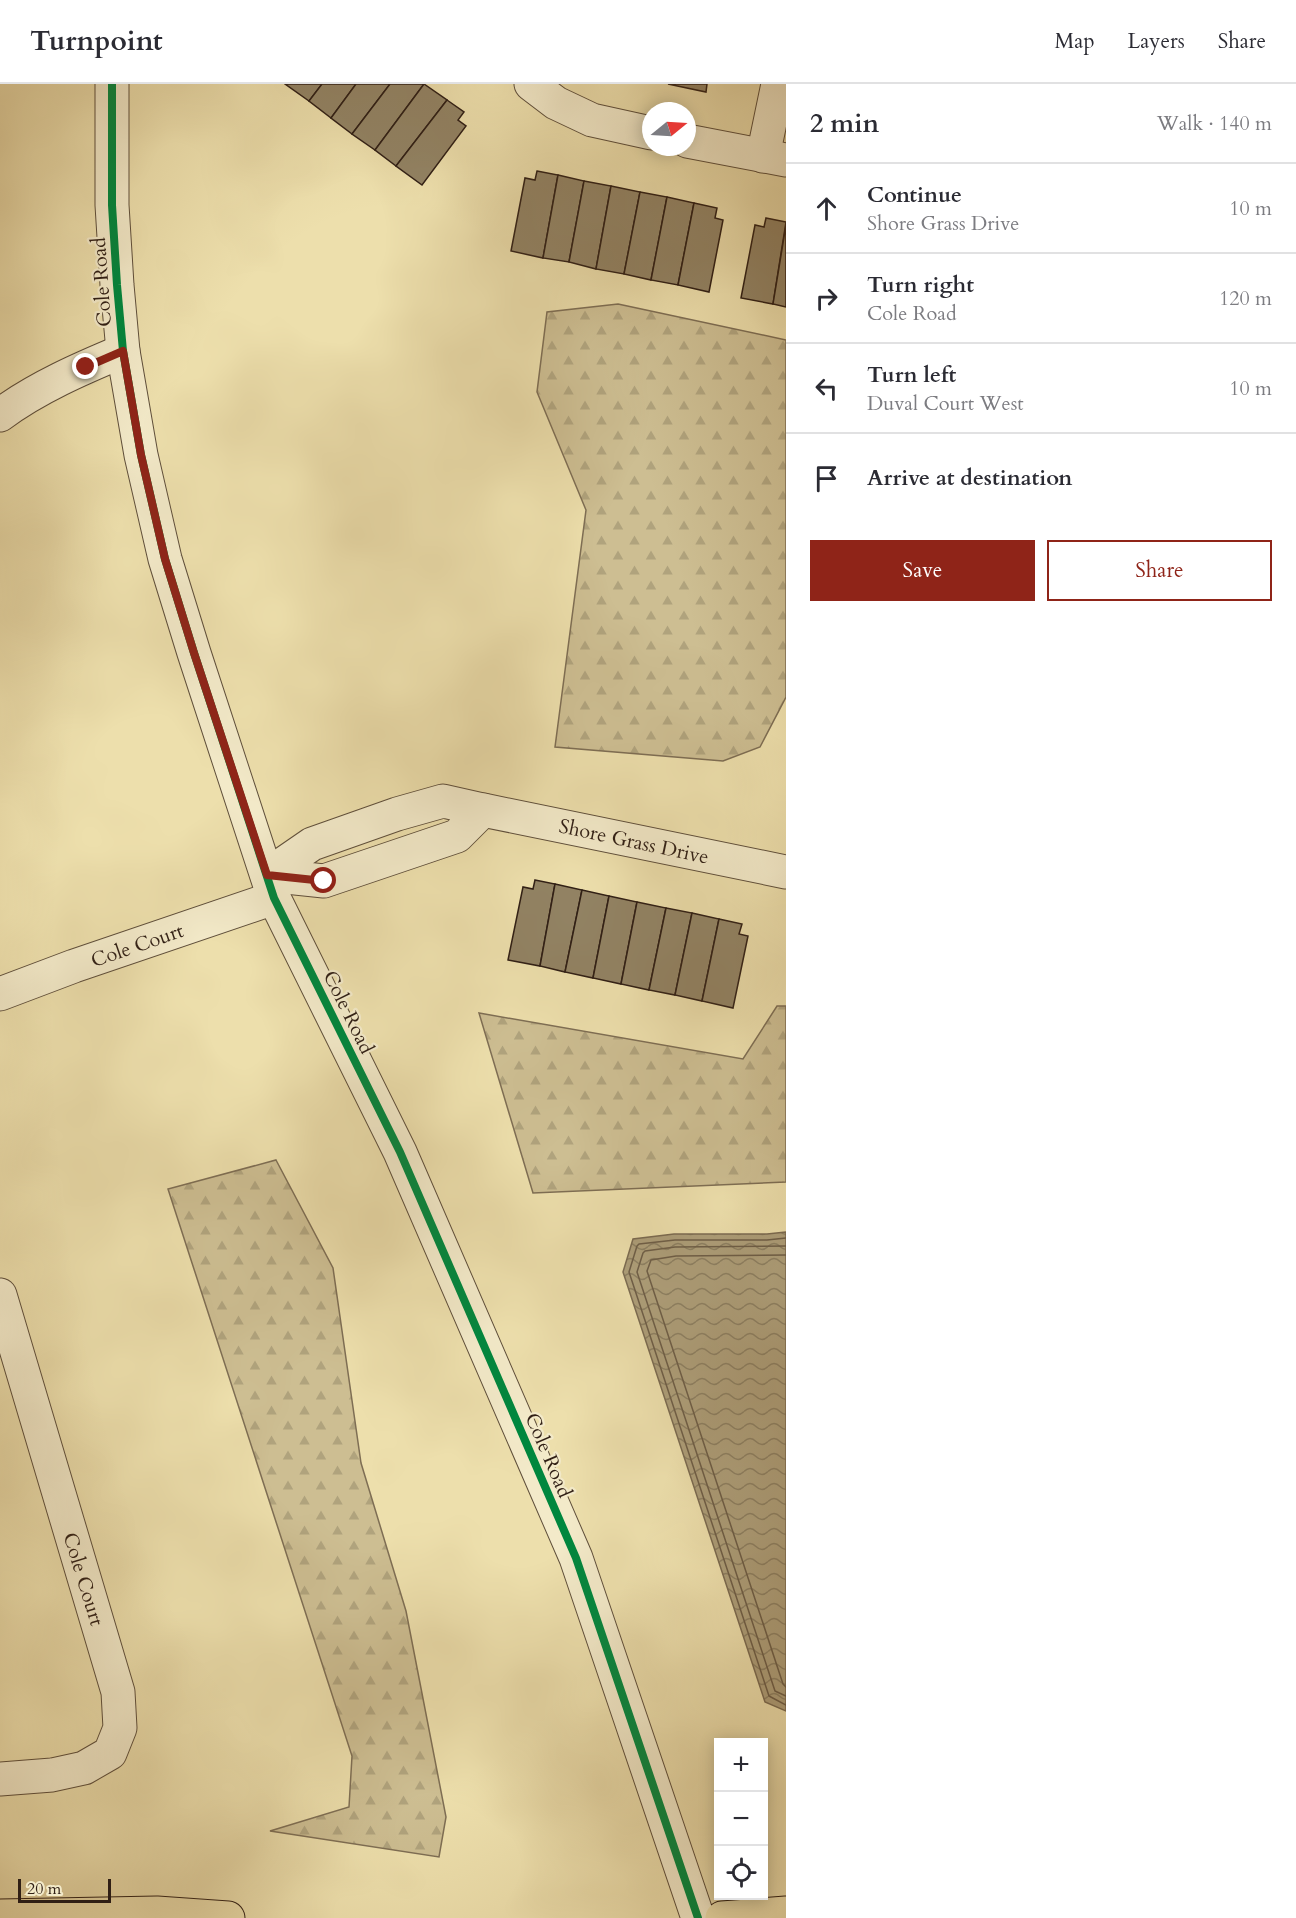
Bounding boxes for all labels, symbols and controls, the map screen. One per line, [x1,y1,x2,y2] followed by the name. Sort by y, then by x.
[30,22,163,60] text: Turnpoint
[1055,27,1095,56] text: Map
[1128,27,1185,56] text: Layers
[1218,27,1266,56] text: Share
[642,102,696,156] north arrow
[810,106,879,141] text: 2 min
[1157,110,1272,137] text: Walk · 140 m
[867,180,962,210] text: Continue
[810,192,843,225] icon: ahead
[1229,195,1272,222] text: 10 m
[867,210,1019,237] text: Shore Grass Drive
[85,236,118,328] street label: Cole Road
[867,270,974,300] text: Turn right
[810,282,843,315] icon: right
[1219,285,1272,312] text: 120 m
[867,300,957,327] text: Cole Road
[72,353,98,379] route end
[867,360,956,390] text: Turn left
[810,372,843,405] icon: left
[1229,375,1272,402] text: 10 m
[867,390,1024,417] text: Duval Court West
[810,462,843,495] icon: arrive
[867,463,1072,493] text: Arrive at destination
[810,540,1035,601] button: Save
[1047,540,1272,601] button: Share
[557,812,711,871] street label: Shore Grass Drive
[310,867,336,893] route start
[87,917,188,974] street label: Cole Court
[317,966,380,1059] street label: Cole Road
[519,1409,579,1502] street label: Cole Road
[57,1529,111,1630] street label: Cole Court
[714,1738,768,1900] map controls
[714,1738,768,1792] button: +
[714,1792,768,1846] button: −
[714,1846,768,1900] button: locate
[18,1876,111,1904] scale bar
[27,1878,61,1900] text: 20 m

